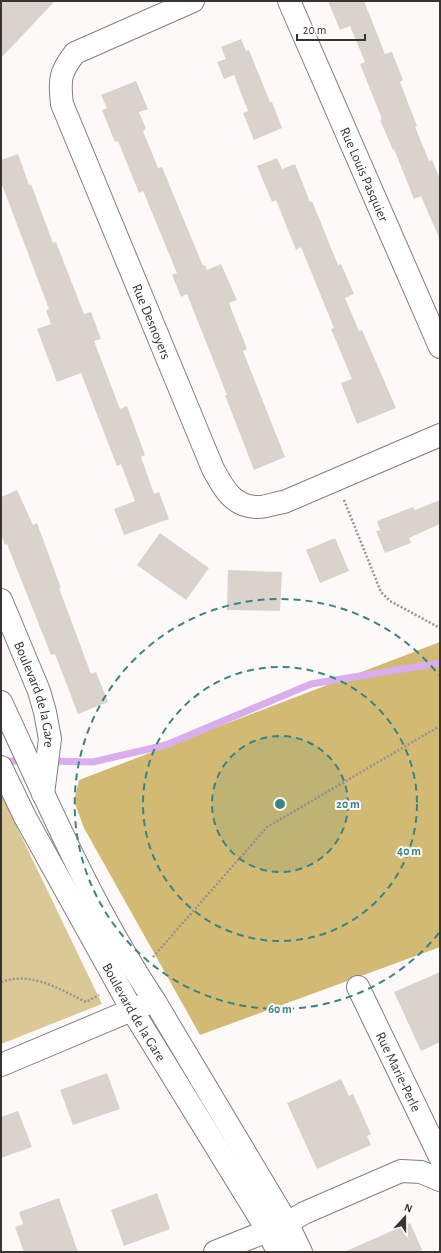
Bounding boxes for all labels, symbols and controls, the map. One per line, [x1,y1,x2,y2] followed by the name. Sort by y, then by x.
[297,16,365,42] scale bar
[303,24,326,36] text: 20 m
[337,125,391,224] street label: Rue Louis Pasquier
[129,282,173,361] street label: Rue Desnoyers
[11,640,56,748] street label: Boulevard de la Gare
[273,797,287,811] centre of rings
[336,798,360,810] text: 20 m
[397,845,421,857] text: 40 m
[99,961,168,1064] street label: Boulevard de la Gare
[268,1003,292,1015] text: 60 m
[373,1030,423,1114] street label: Rue Marie-Perle
[385,1197,425,1237] north arrow
[403,1202,414,1215] text: N

